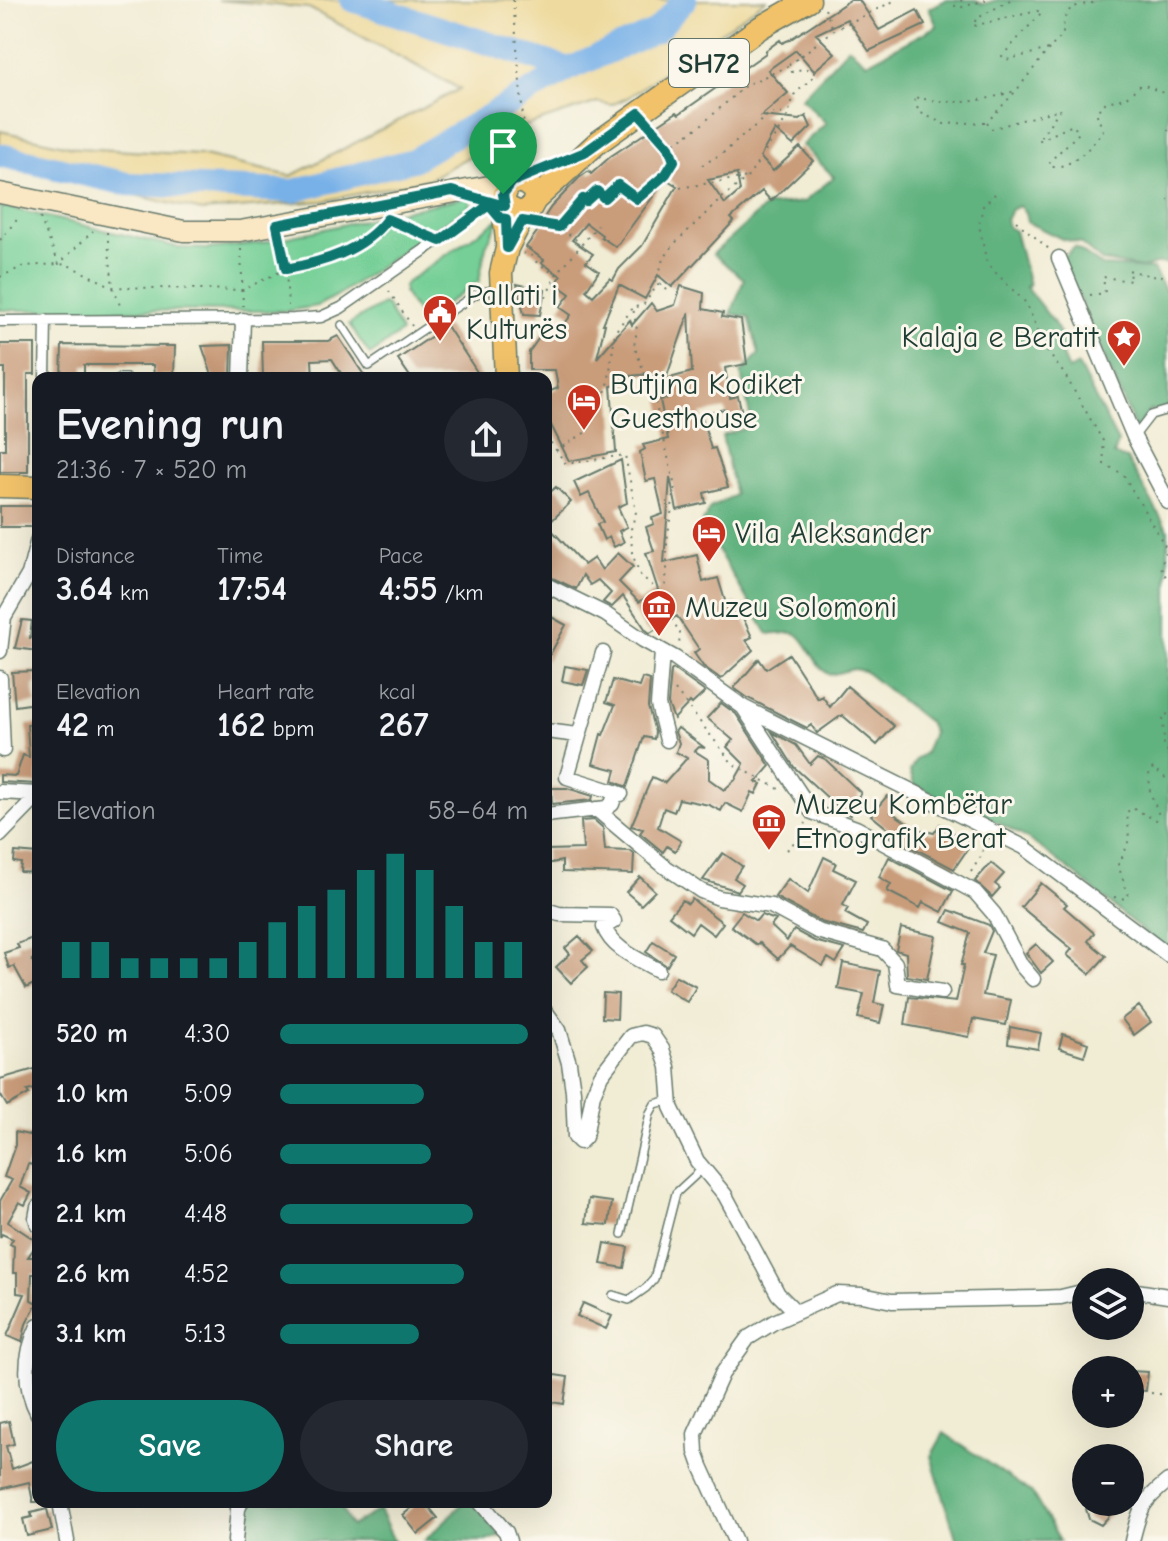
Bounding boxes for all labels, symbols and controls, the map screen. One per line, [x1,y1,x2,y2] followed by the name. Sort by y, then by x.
[669,39,749,87] road number: SH72
[469,112,537,194] pin
[481,124,525,168] icon: arrive
[466,278,567,347] place label: Pallati i Kulturës
[421,293,459,343] public building icon: Pallati i Kulturës
[1105,318,1143,368] place icon: Kalaja e Beratit
[902,320,1099,355] place label: Kalaja e Beratit
[610,367,803,436] place label: Butjina Kodiket Guesthouse
[565,382,603,432] hotel icon: Butjina Kodiket Guesthouse
[444,398,528,482] button: share
[56,399,284,450] text: Evening run
[56,455,247,485] text: 21:36 · 7 × 520 m
[690,514,728,564] hotel icon: Vila Aleksander
[735,516,931,551] place label: Vila Aleksander
[56,543,135,569] text: Distance
[217,543,263,569] text: Time
[379,543,423,569] text: Pace
[56,569,113,609] text: 3.64
[217,569,287,609] text: 17:54
[379,569,438,609] text: 4:55
[113,580,149,606] text: km
[438,580,484,606] text: /km
[640,588,678,638] museum icon: Muzeu Solomoni
[685,590,897,625] place label: Muzeu Solomoni
[56,679,140,705] text: Elevation
[217,679,314,705] text: Heart rate
[379,679,416,705] text: kcal
[56,705,89,745] text: 42
[217,705,265,745] text: 162
[379,705,429,745] text: 267
[89,716,114,742] text: m
[265,716,314,742] text: bpm
[795,787,1012,856] place label: Muzeu Kombëtar Etnografik Berat
[56,796,156,826] text: Elevation
[428,796,528,826] text: 58–64 m
[750,802,788,852] museum icon: Muzeu Kombëtar Etnografik Berat
[56,1019,128,1049] text: 520 m
[184,1019,230,1049] text: 4:30
[56,1079,128,1109] text: 1.0 km
[184,1079,232,1109] text: 5:09
[56,1139,127,1169] text: 1.6 km
[184,1139,233,1169] text: 5:06
[56,1199,127,1229] text: 2.1 km
[184,1199,227,1229] text: 4:48
[56,1259,130,1289] text: 2.6 km
[184,1259,229,1289] text: 4:52
[1072,1268,1144,1516] map controls
[1072,1268,1144,1340] button: layers
[56,1319,126,1349] text: 3.1 km
[184,1319,226,1349] text: 5:13
[1072,1356,1144,1428] button: +
[56,1400,284,1492] button: Save
[300,1400,528,1492] button: Share
[1072,1444,1144,1516] button: −

